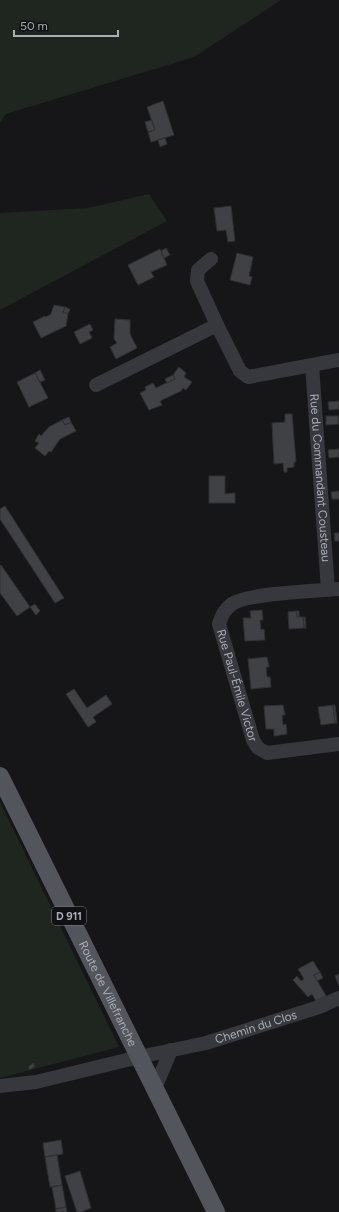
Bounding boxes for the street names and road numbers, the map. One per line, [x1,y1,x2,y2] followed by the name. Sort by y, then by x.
[307,393,333,562] street label: Rue du Commandant Cousteau
[214,628,260,743] street label: Rue Paul-Émile Victor
[52,907,86,925] road number: D 911
[76,939,140,1049] street label: Route de Villefranche
[213,1007,299,1047] street label: Chemin du Clos

